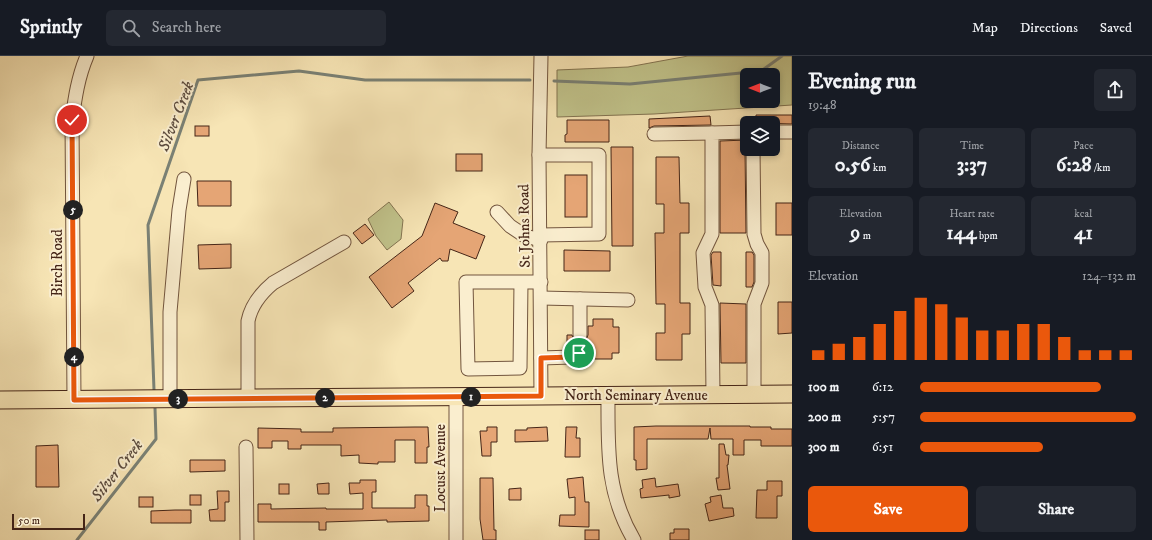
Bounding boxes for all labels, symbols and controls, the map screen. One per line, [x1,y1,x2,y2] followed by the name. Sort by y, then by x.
[106,10,386,46] search box
[20,16,82,39] text: Sprintly
[120,17,142,39] icon: search
[152,18,221,37] text: Search here
[972,19,998,37] text: Map
[1020,19,1078,37] text: Directions
[1100,19,1132,37] text: Saved
[740,68,780,108] north arrow
[740,68,780,156] map controls
[808,68,916,95] text: Evening run
[1094,69,1136,111] button: share
[153,78,199,155] water label: Silver Creek
[808,97,837,113] text: 19:48
[55,103,89,137] pin
[61,109,83,131] icon: check
[740,116,780,156] button: layers
[842,139,880,153] text: Distance
[960,139,984,153] text: Time
[1073,139,1094,153] text: Pace
[835,153,870,178] text: 0.56
[957,153,987,178] text: 3:37
[1056,153,1092,178] text: 6:28
[870,161,887,175] text: km
[1092,161,1111,175] text: /km
[514,183,535,268] street label: St Johns Road
[63,200,83,220] pin: 5
[70,203,76,217] text: 5
[839,207,882,221] text: Elevation
[949,207,995,221] text: Heart rate
[1074,207,1092,221] text: kcal
[850,221,860,246] text: 9
[946,221,977,246] text: 144
[1074,221,1093,246] text: 41
[48,229,67,297] street label: Birch Road
[860,229,871,243] text: m
[977,229,998,243] text: bpm
[808,268,858,284] text: Elevation
[1082,268,1136,284] text: 124–132 m
[562,336,596,370] pin
[568,342,590,364] icon: arrive
[64,347,84,367] pin: 4
[71,350,77,364] text: 4
[808,379,839,395] text: 100 m
[872,379,893,395] text: 6:12
[564,386,708,405] street label: North Seminary Avenue
[461,387,481,407] pin: 1
[315,388,335,408] pin: 2
[168,389,188,409] pin: 3
[469,390,473,404] text: 1
[322,391,328,405] text: 2
[176,392,180,406] text: 3
[808,409,841,425] text: 200 m
[872,409,895,425] text: 5:57
[431,424,450,512] street label: Locust Avenue
[86,435,147,506] water label: Silver Creek
[808,439,839,455] text: 300 m
[872,439,893,455] text: 6:51
[808,486,968,532] button: Save
[976,486,1136,532] button: Share
[12,512,85,531] scale bar
[18,514,40,528] text: 50 m

